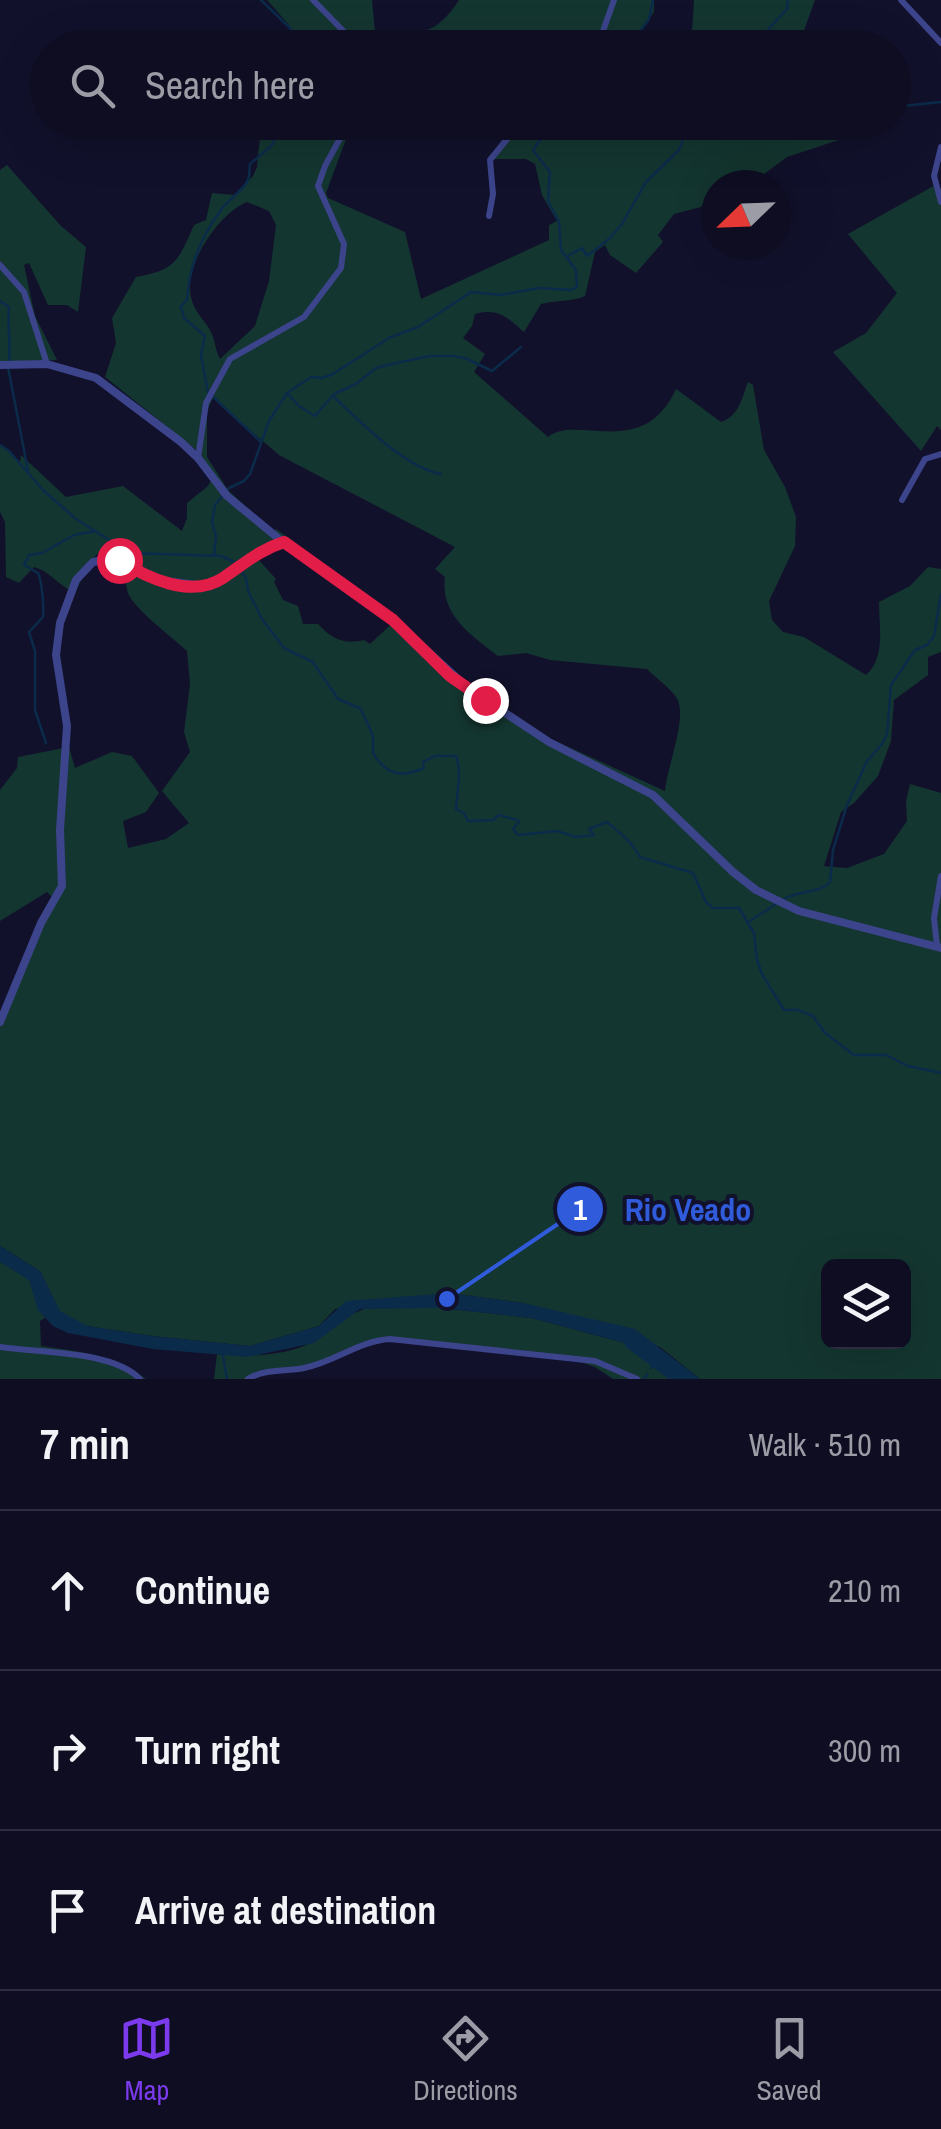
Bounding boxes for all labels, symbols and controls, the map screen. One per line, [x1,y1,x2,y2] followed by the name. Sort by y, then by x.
[30,30,911,140] search box
[65,58,120,113] icon: search
[145,60,315,111] text: Search here
[701,170,791,260] north arrow
[97,538,143,584] route start
[463,678,509,724] route end
[555,1178,771,1240] callout: Rio Veado
[625,1188,751,1231] text: Rio Veado
[573,1189,587,1229] text: 1
[821,1259,911,1349] map controls
[821,1259,911,1349] button: layers
[40,1416,130,1472] text: 7 min
[749,1423,901,1466] text: Walk · 510 m
[40,1563,95,1618] icon: ahead
[135,1565,270,1616] text: Continue
[828,1569,901,1612] text: 210 m
[40,1723,95,1778] icon: right
[135,1725,280,1776] text: Turn right
[828,1729,901,1772] text: 300 m
[40,1883,95,1938] icon: arrive
[135,1885,436,1936] text: Arrive at destination
[119,2011,174,2109] tab: Map
[413,2011,518,2109] tab: Directions
[757,2011,822,2109] tab: Saved

